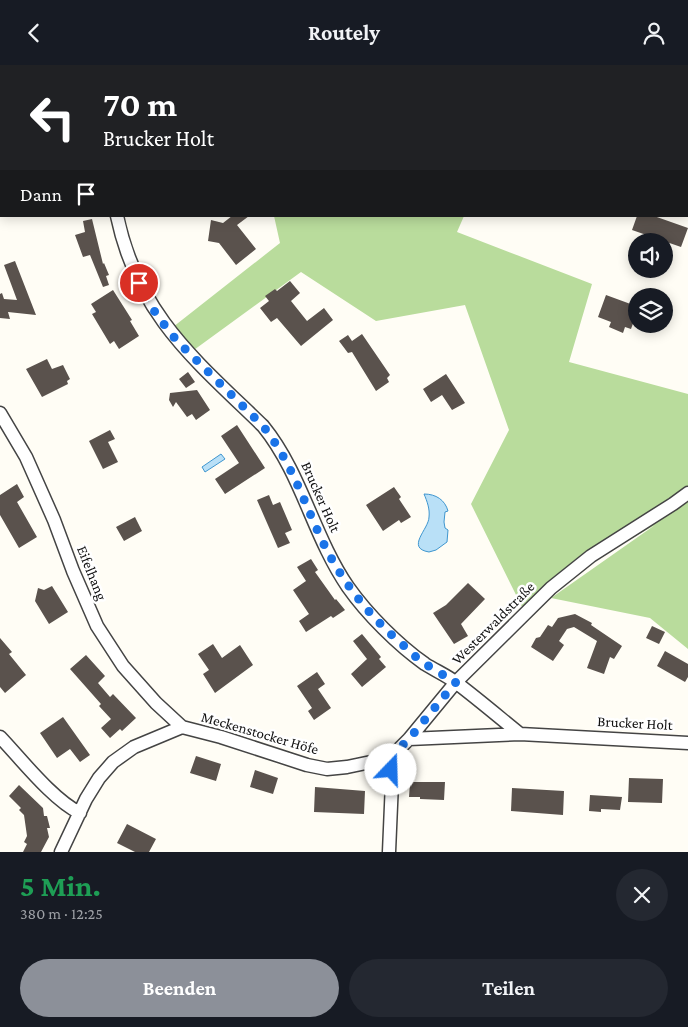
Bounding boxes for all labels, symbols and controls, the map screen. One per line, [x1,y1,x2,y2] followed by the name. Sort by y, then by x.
[20,19,48,47] icon: back
[640,19,668,47] icon: person
[308,20,380,45] text: Routely
[20,85,85,150] icon: left
[103,85,177,124] text: 70 m
[103,126,214,151] text: Brucker Holt
[72,180,100,208] icon: arrive
[20,184,62,205] text: Dann
[628,233,673,333] map controls
[628,233,673,278] button: sound
[118,262,160,304] pin
[125,269,153,297] icon: arrive
[628,288,673,333] button: layers
[298,459,344,536] street label: Brucker Holt
[73,543,110,603] street label: Eifelhang
[448,578,538,668] street label: Westerwaldstraße
[199,709,321,758] street label: Meckenstocker Höfe
[597,713,674,733] street label: Brucker Holt
[364,743,416,795] position arrow
[20,869,101,902] text: 5 Min.
[616,869,668,921] button: close
[20,905,103,922] text: 380 m · 12:25
[20,959,339,1017] button: Beenden
[349,959,668,1017] button: Teilen

